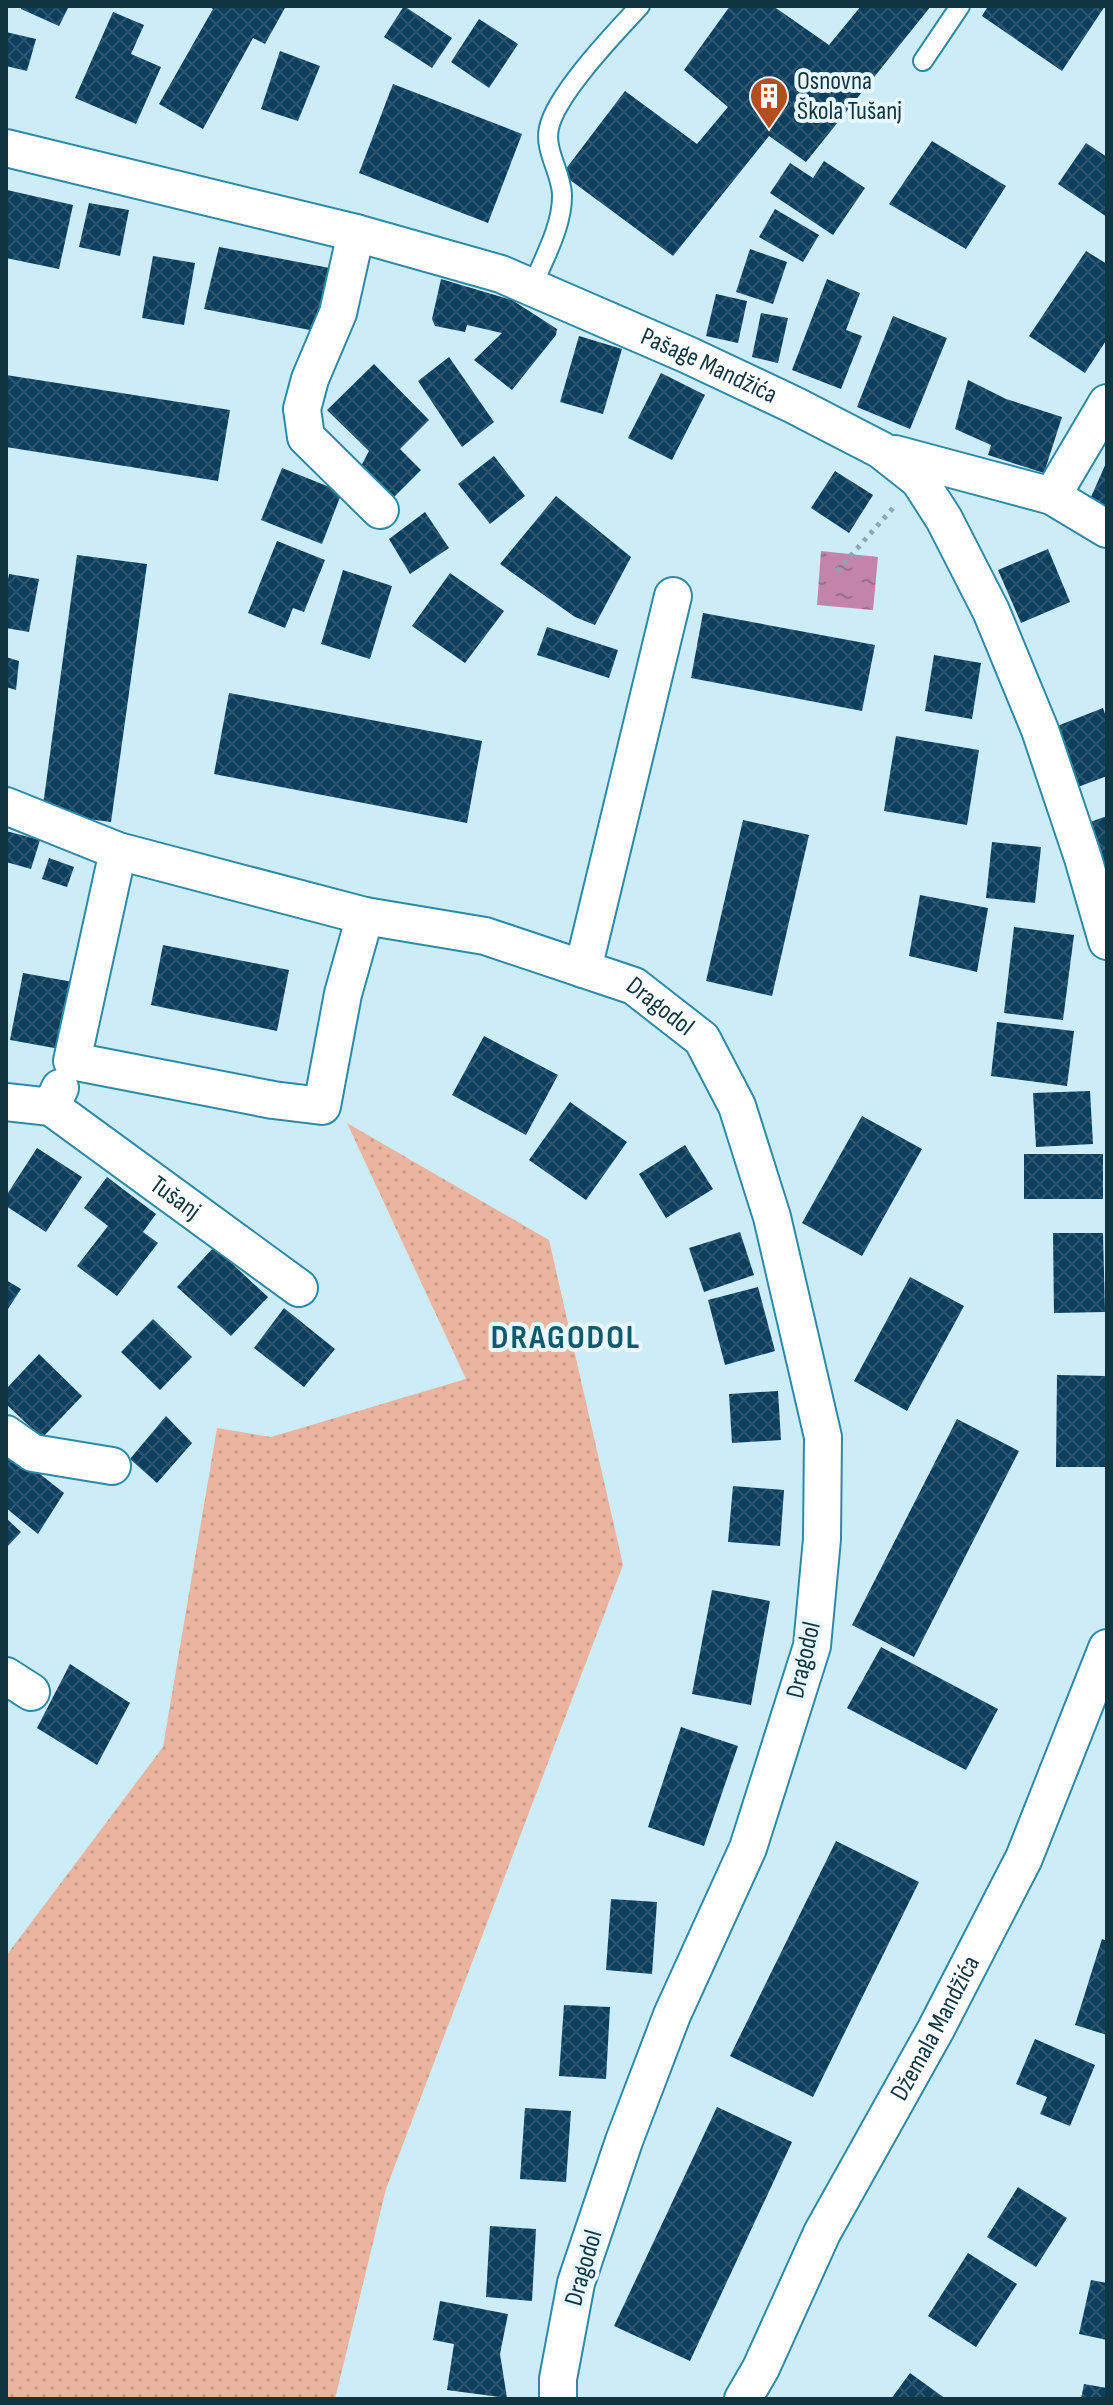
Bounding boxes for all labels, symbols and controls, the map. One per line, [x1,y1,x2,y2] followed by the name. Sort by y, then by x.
[797,66,902,127] place label: Osnovna Škola Tušanj
[748,75,790,130] building icon: Osnovna Škola Tušanj
[636,321,782,410] street label: Pašage Mandžića
[620,970,700,1042] street label: Dragodol
[144,1169,207,1226] street label: Tušanj
[491,1317,641,1358] district label: DRAGODOL
[780,1619,828,1701] street label: Dragodol
[884,1951,986,2106] street label: Džemala Mandžića
[558,2227,610,2309] street label: Dragodol

